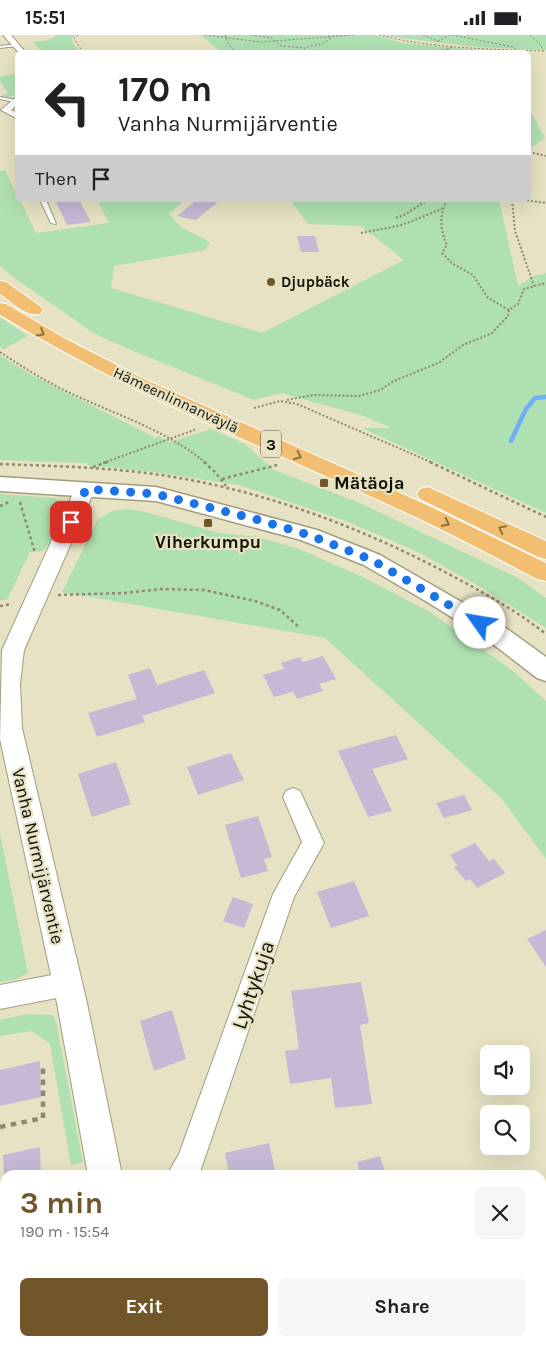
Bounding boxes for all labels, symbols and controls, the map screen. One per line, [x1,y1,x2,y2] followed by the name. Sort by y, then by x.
[25,7,66,29] text: 15:51
[118,69,212,110] text: 170 m
[35,70,100,135] icon: left
[118,111,338,137] text: Vanha Nurmijärventie
[87,165,115,193] icon: arrive
[35,168,77,190] text: Then
[281,273,350,291] place label: Djupbäck
[265,276,277,288] marker: Djupbäck
[36,327,45,337] one-way arrow
[111,363,241,437] street label: Hämeenlinnanväylä
[261,431,281,457] road number: 3
[293,450,302,460] one-way arrow
[334,472,405,494] place label: Mätäoja
[318,477,330,489] marker: Mätäoja
[50,501,92,543] pin
[57,508,85,536] icon: arrive
[202,517,214,529] marker: Viherkumpu
[441,517,450,527] one-way arrow
[498,525,507,535] one-way arrow
[155,531,261,553] place label: Viherkumpu
[453,596,505,648] position arrow
[7,766,69,946] street label: Vanha Nurmijärventie
[227,938,279,1032] street label: Lyhtykuja
[480,1045,530,1155] map controls
[480,1045,530,1095] button: sound
[480,1105,530,1155] button: search
[20,1185,103,1221] text: 3 min
[474,1187,526,1239] button: close
[20,1222,109,1241] text: 190 m · 15:54
[20,1278,268,1336] button: Exit
[278,1278,526,1336] button: Share

